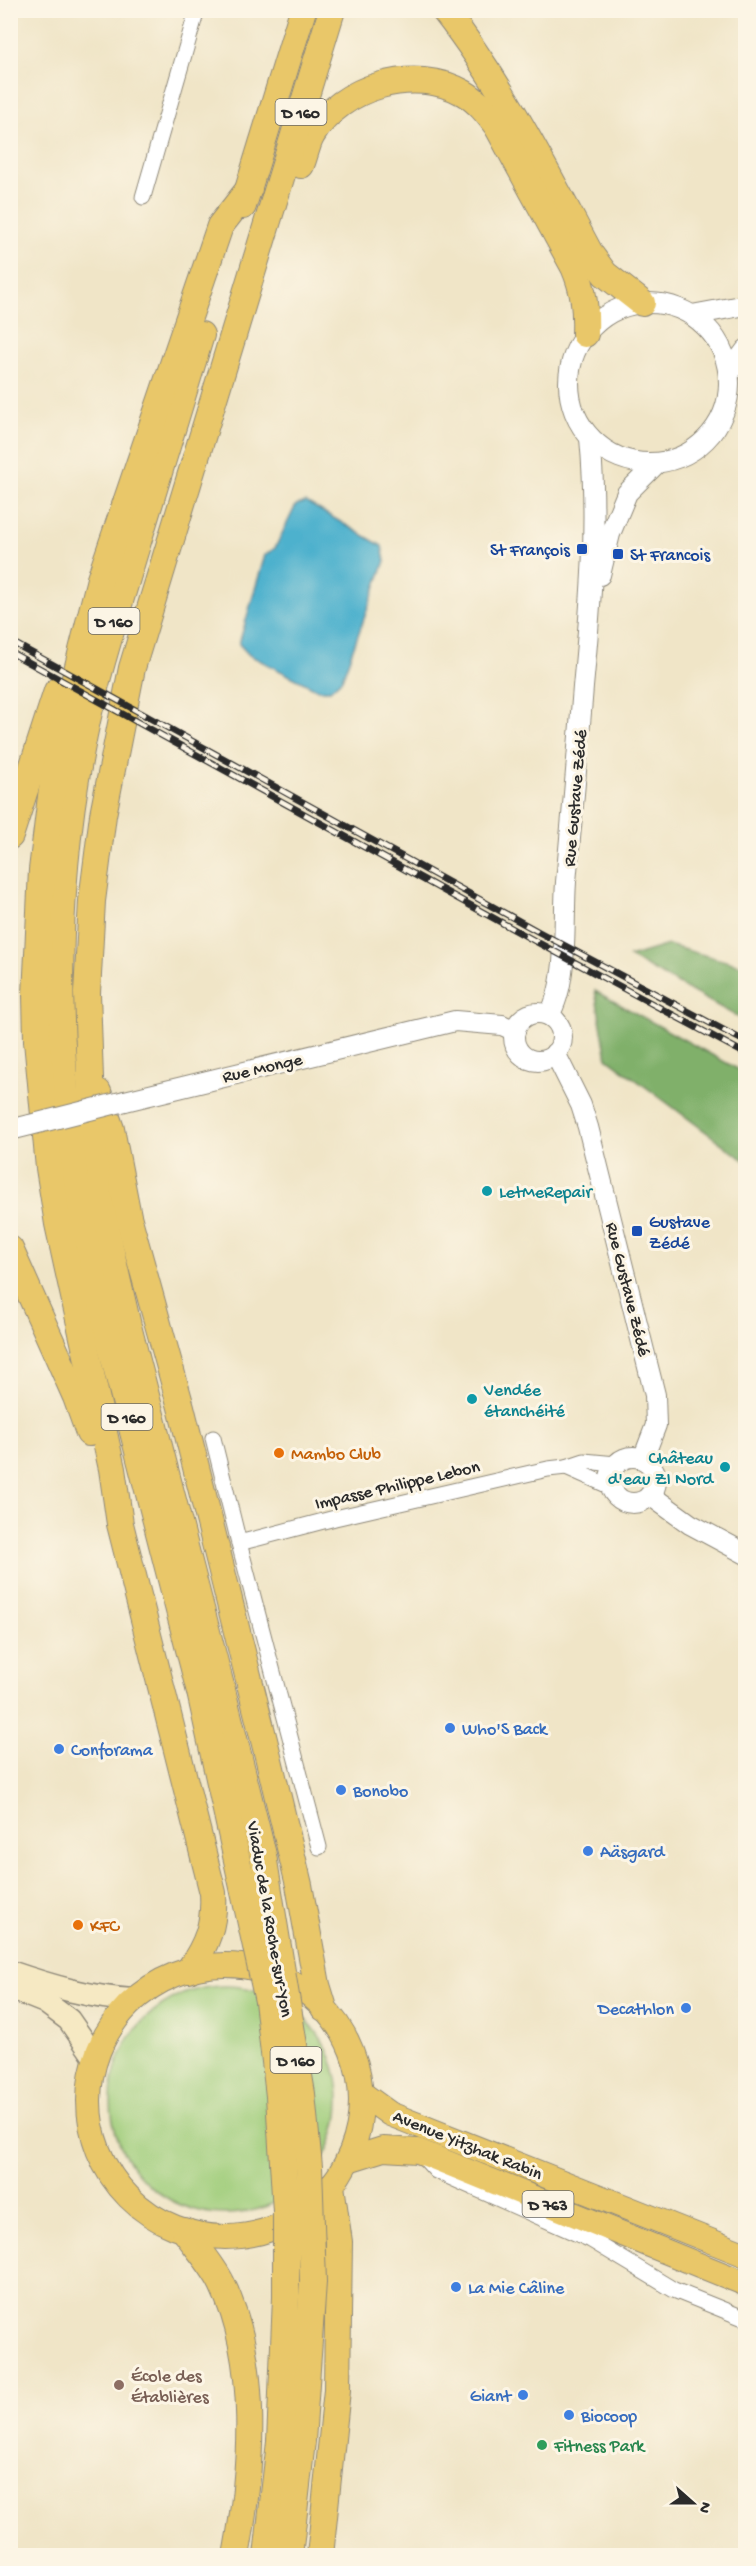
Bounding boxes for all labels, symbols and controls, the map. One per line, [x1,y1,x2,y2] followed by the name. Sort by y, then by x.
[276,99,326,125] road number: D 160
[490,541,571,562] place label: St François
[575,542,589,556] marker: St François
[630,546,711,567] place label: St Francois
[611,547,625,561] marker: St Francois
[88,608,140,634] road number: D 160
[560,728,593,868] street label: Rue Gustave Zédé
[221,1050,305,1089] street label: Rue Monge
[499,1183,593,1204] place label: LetMeRepair
[480,1184,494,1198] marker: LetMeRepair
[649,1213,711,1255] place label: Gustave Zédé
[600,1220,654,1360] street label: Rue Gustave Zédé
[630,1224,644,1238] marker: Gustave Zédé
[483,1381,566,1423] place label: Vendée étanchéité
[465,1392,479,1406] marker: Vendée étanchéité
[102,1404,152,1430] road number: D 160
[291,1445,382,1466] place label: Mambo Club
[272,1446,286,1460] marker: Mambo Club
[608,1449,714,1491] place label: Château d'eau ZI Nord
[313,1457,483,1516] street label: Impasse Philippe Lebon
[718,1460,732,1474] marker: Château d'eau ZI Nord
[462,1720,549,1741] place label: Who'S Back
[443,1721,457,1735] marker: Who'S Back
[71,1741,154,1762] place label: Conforama
[52,1742,66,1756] marker: Conforama
[352,1782,408,1803] place label: Bonobo
[334,1783,348,1797] marker: Bonobo
[241,1819,296,2019] street label: Viaduc de la Roche-sur-Yon
[600,1843,666,1864] place label: Aäsgard
[581,1844,595,1858] marker: Aäsgard
[90,1917,120,1938] place label: KFC
[71,1918,85,1932] marker: KFC
[597,2000,674,2021] place label: Decathlon
[679,2001,693,2015] marker: Decathlon
[270,2047,322,2073] road number: D 160
[389,2107,545,2186] street label: Avenue Yitzhak Rabin
[522,2191,574,2217] road number: D 763
[468,2279,565,2300] place label: La Mie Câline
[449,2280,463,2294] marker: La Mie Câline
[131,2367,210,2409] place label: École des Établières
[112,2378,126,2392] marker: École des Établières
[470,2387,513,2408] place label: Giant
[516,2388,530,2402] marker: Giant
[580,2407,637,2428] place label: Biocoop
[562,2408,576,2422] marker: Biocoop
[553,2437,646,2458] place label: Fitness Park
[535,2438,549,2452] marker: Fitness Park
[663,2473,723,2533] north arrow
[693,2499,714,2516] text: N

